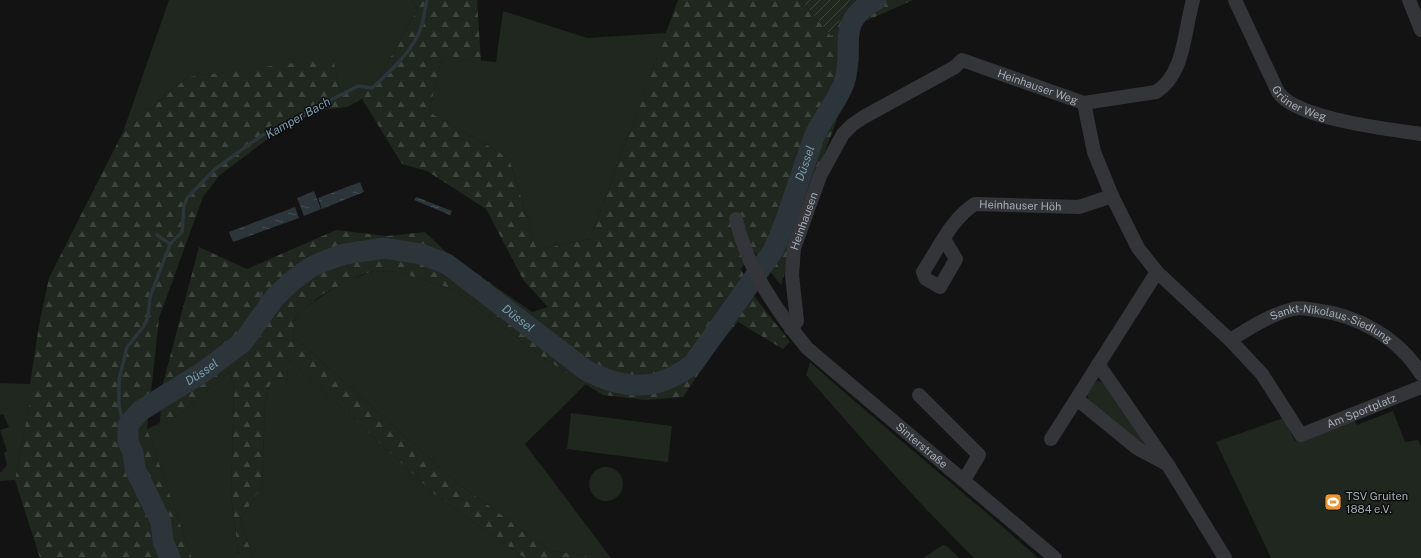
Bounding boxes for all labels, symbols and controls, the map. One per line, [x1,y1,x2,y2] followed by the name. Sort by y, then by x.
[996,67,1080,106] street label: Heinhauser Weg
[1270,84,1328,123] street label: Grüner Weg
[263,94,333,142] water label: Kamper Bach
[792,144,818,183] water label: Düssel
[788,190,820,252] street label: Heinhausen
[979,198,1062,212] street label: Heinhauser Höh
[499,302,537,335] water label: Düssel
[1268,302,1394,345] street label: Sankt-Nikolaus-Siedlung
[183,356,221,388] water label: Düssel
[1325,392,1398,430] street label: Am Sportplatz
[894,420,950,470] street label: Sinterstraße
[1346,490,1408,515] place label: TSV Gruiten 1884 e.V.
[1323,492,1343,512] sports icon: TSV Gruiten 1884 e.V.

